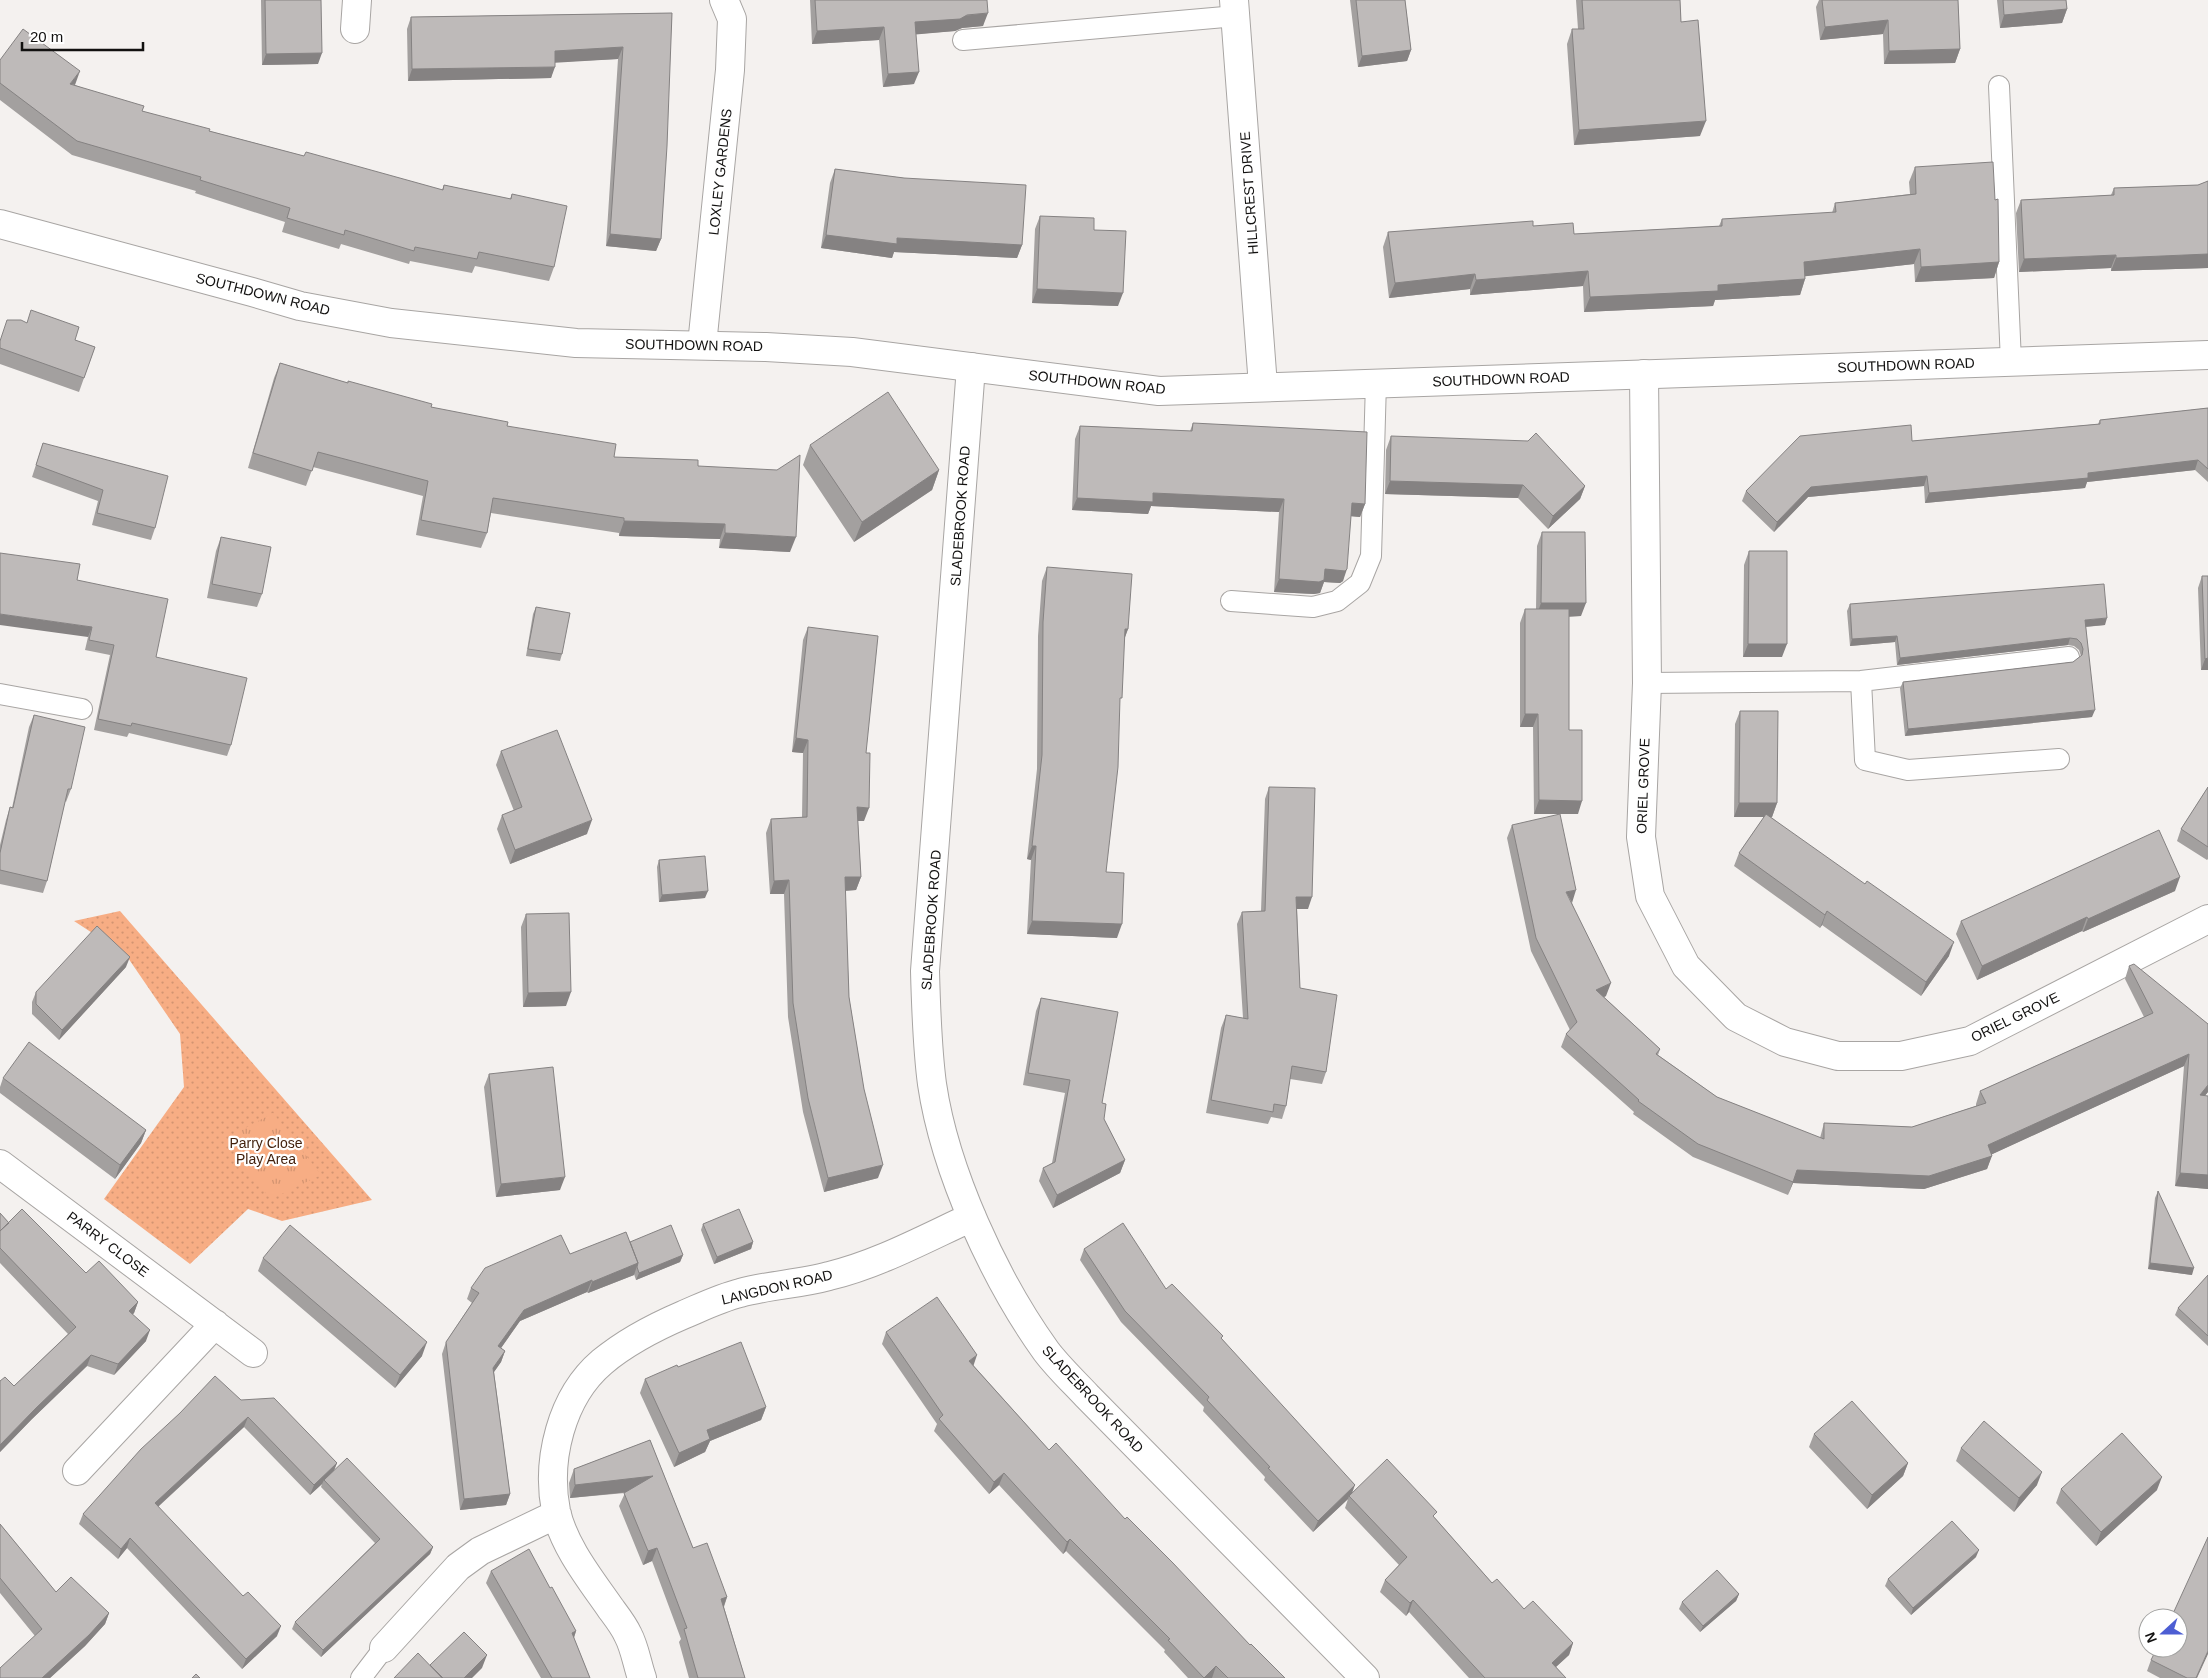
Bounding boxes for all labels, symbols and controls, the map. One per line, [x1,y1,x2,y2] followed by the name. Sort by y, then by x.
[22,20,144,52] scale bar
[30,28,63,45] text: 20 m
[705,108,735,236] street label: LOXLEY GARDENS
[1237,131,1261,255] street label: HILLCREST DRIVE
[194,270,332,318] street label: SOUTHDOWN ROAD
[625,336,763,354] street label: SOUTHDOWN ROAD
[1837,355,1975,375] street label: SOUTHDOWN ROAD
[1028,367,1166,397] street label: SOUTHDOWN ROAD
[1432,369,1570,389] street label: SOUTHDOWN ROAD
[947,445,973,587] street label: SLADEBROOK ROAD
[1633,738,1653,834] street label: ORIEL GROVE
[918,849,944,991] street label: SLADEBROOK ROAD
[1968,989,2062,1045] street label: ORIEL GROVE
[229,1135,303,1167] park label: Parry Close Play Area
[64,1208,152,1280] street label: PARRY CLOSE
[720,1266,834,1308] street label: LANGDON ROAD
[1039,1342,1147,1456] street label: SLADEBROOK ROAD
[2138,1608,2188,1658] north arrow
[2142,1630,2160,1645] text: N

